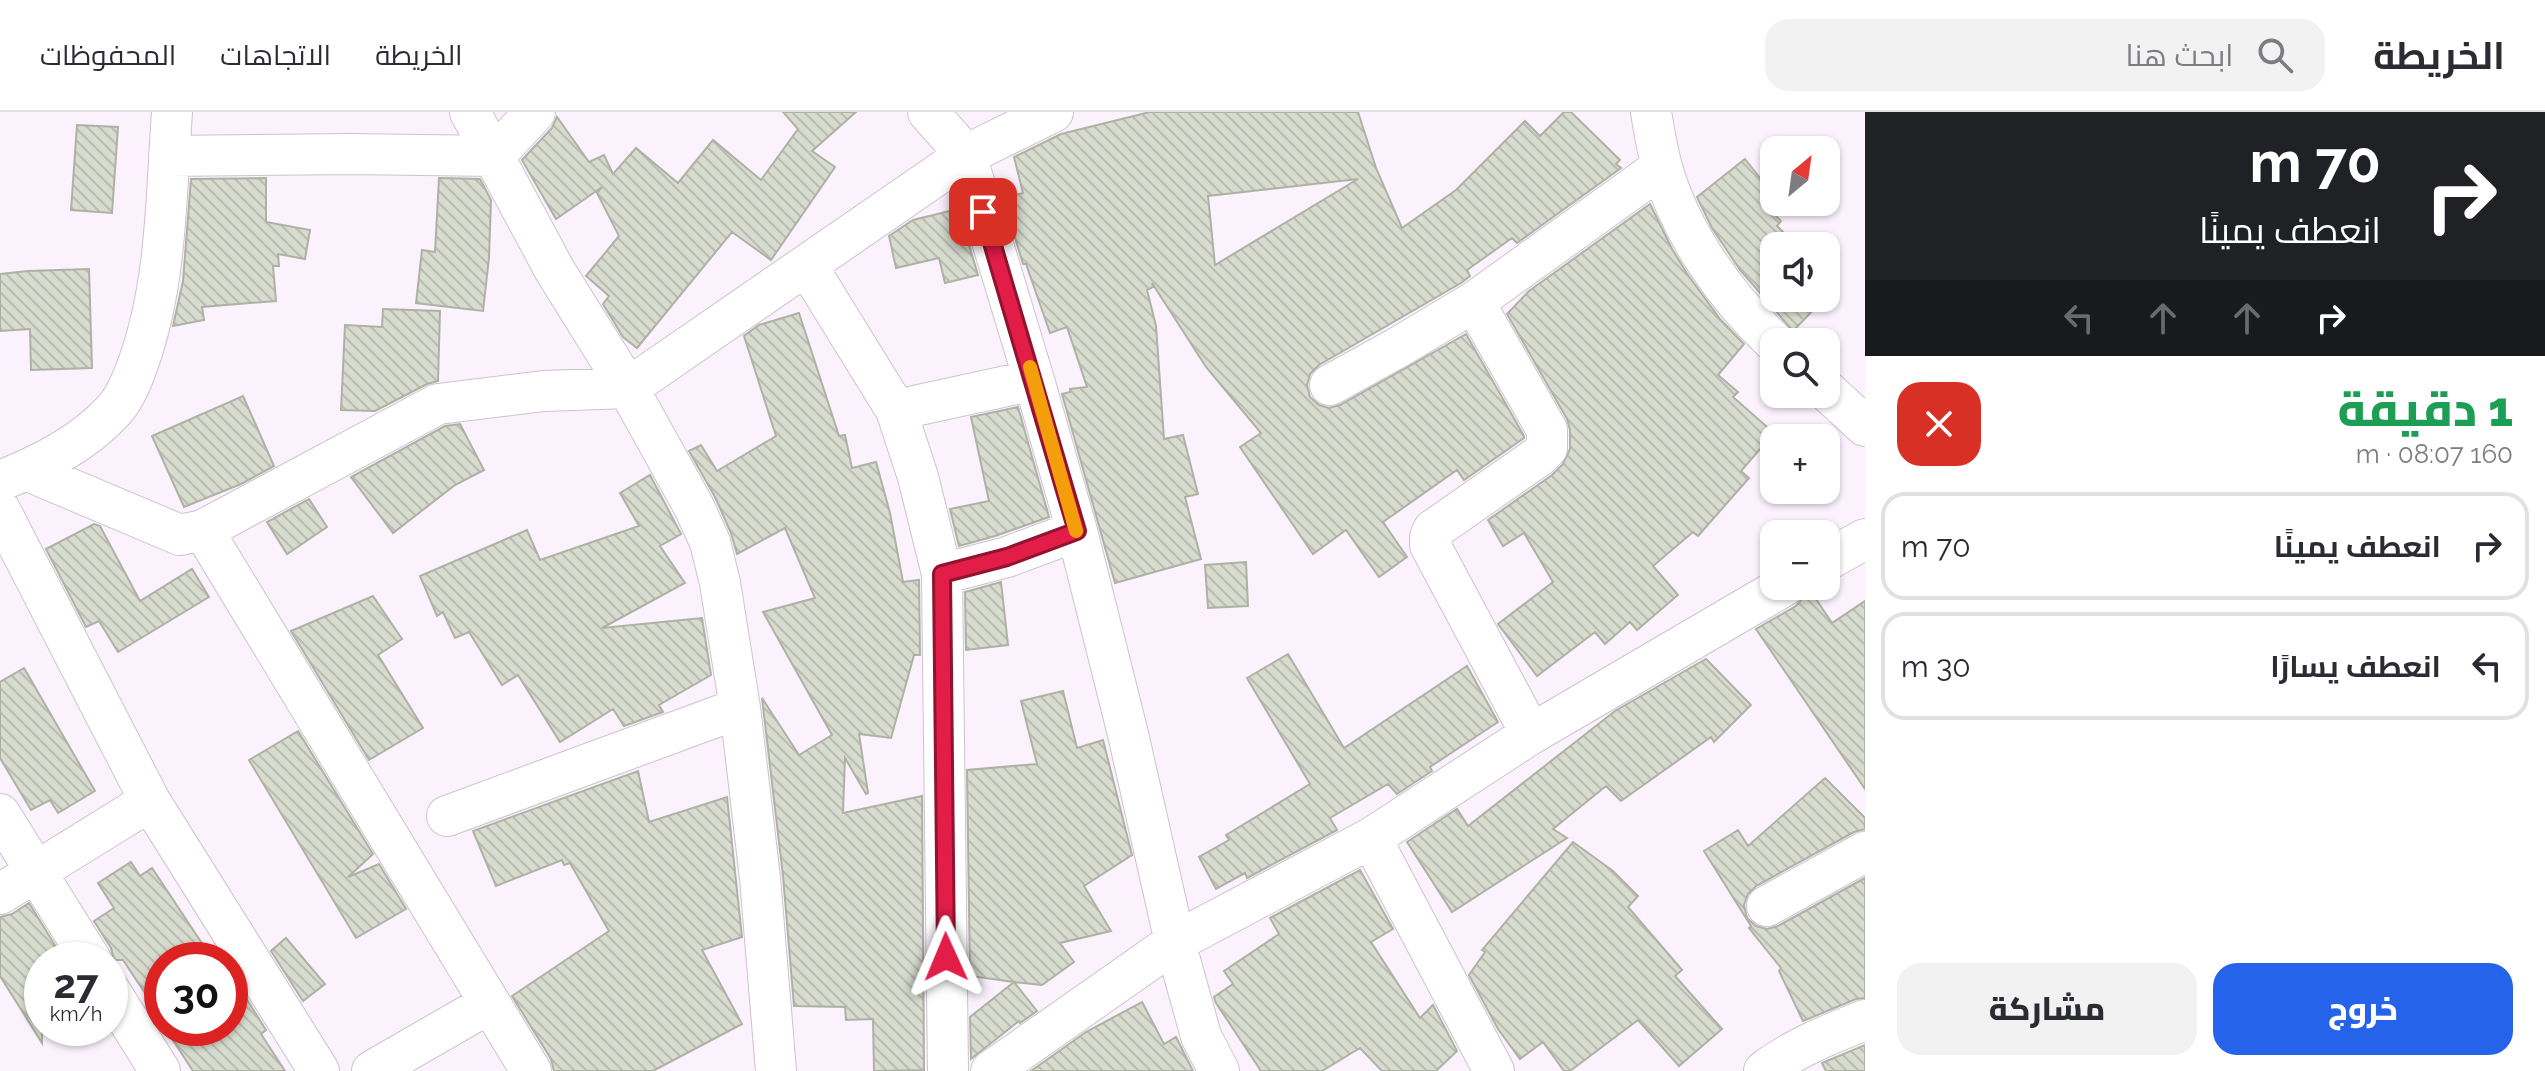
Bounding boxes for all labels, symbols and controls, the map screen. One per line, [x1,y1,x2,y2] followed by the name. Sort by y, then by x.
[1765,19,2325,91] search box
[2253,33,2297,77] icon: search
[2373,33,2505,78] text: الخريطة
[2125,38,2233,73] text: ابحث هنا
[40,39,176,72] text: المحفوظات
[220,39,331,72] text: الاتجاهات
[375,39,463,72] text: الخريطة
[2250,129,2381,195] text: 70 m
[1760,136,1840,216] north arrow
[1760,136,1840,600] map controls
[2409,144,2513,248] icon: right
[949,178,1017,246] pin
[961,190,1005,234] icon: arrive
[2199,209,2381,251] text: انعطف يمينًا
[1760,232,1840,312] button: sound
[2057,296,2101,340] icon: left
[2141,296,2185,340] icon: ahead
[2225,296,2269,340] icon: ahead
[2309,296,2353,340] icon: right
[1760,328,1840,408] button: search
[2338,381,2513,437] text: 1 دقيقة
[1897,382,1981,466] button: close
[1760,424,1840,504] button: +
[2356,439,2513,469] text: 160 m · 08:07
[1760,520,1840,600] button: −
[2465,524,2509,568] icon: right
[1901,529,1971,564] text: 70 m
[2274,529,2441,564] text: انعطف يمينًا
[2465,644,2509,688] icon: left
[1901,649,1971,684] text: 30 m
[2270,649,2441,684] text: انعطف يسارًا
[904,915,988,999] position arrow
[144,942,248,1046] speed limit sign: 30
[53,960,98,1007] text: 27
[1897,963,2197,1055] button: مشاركة
[2213,963,2513,1055] button: خروج
[50,1002,102,1026] text: km/h

